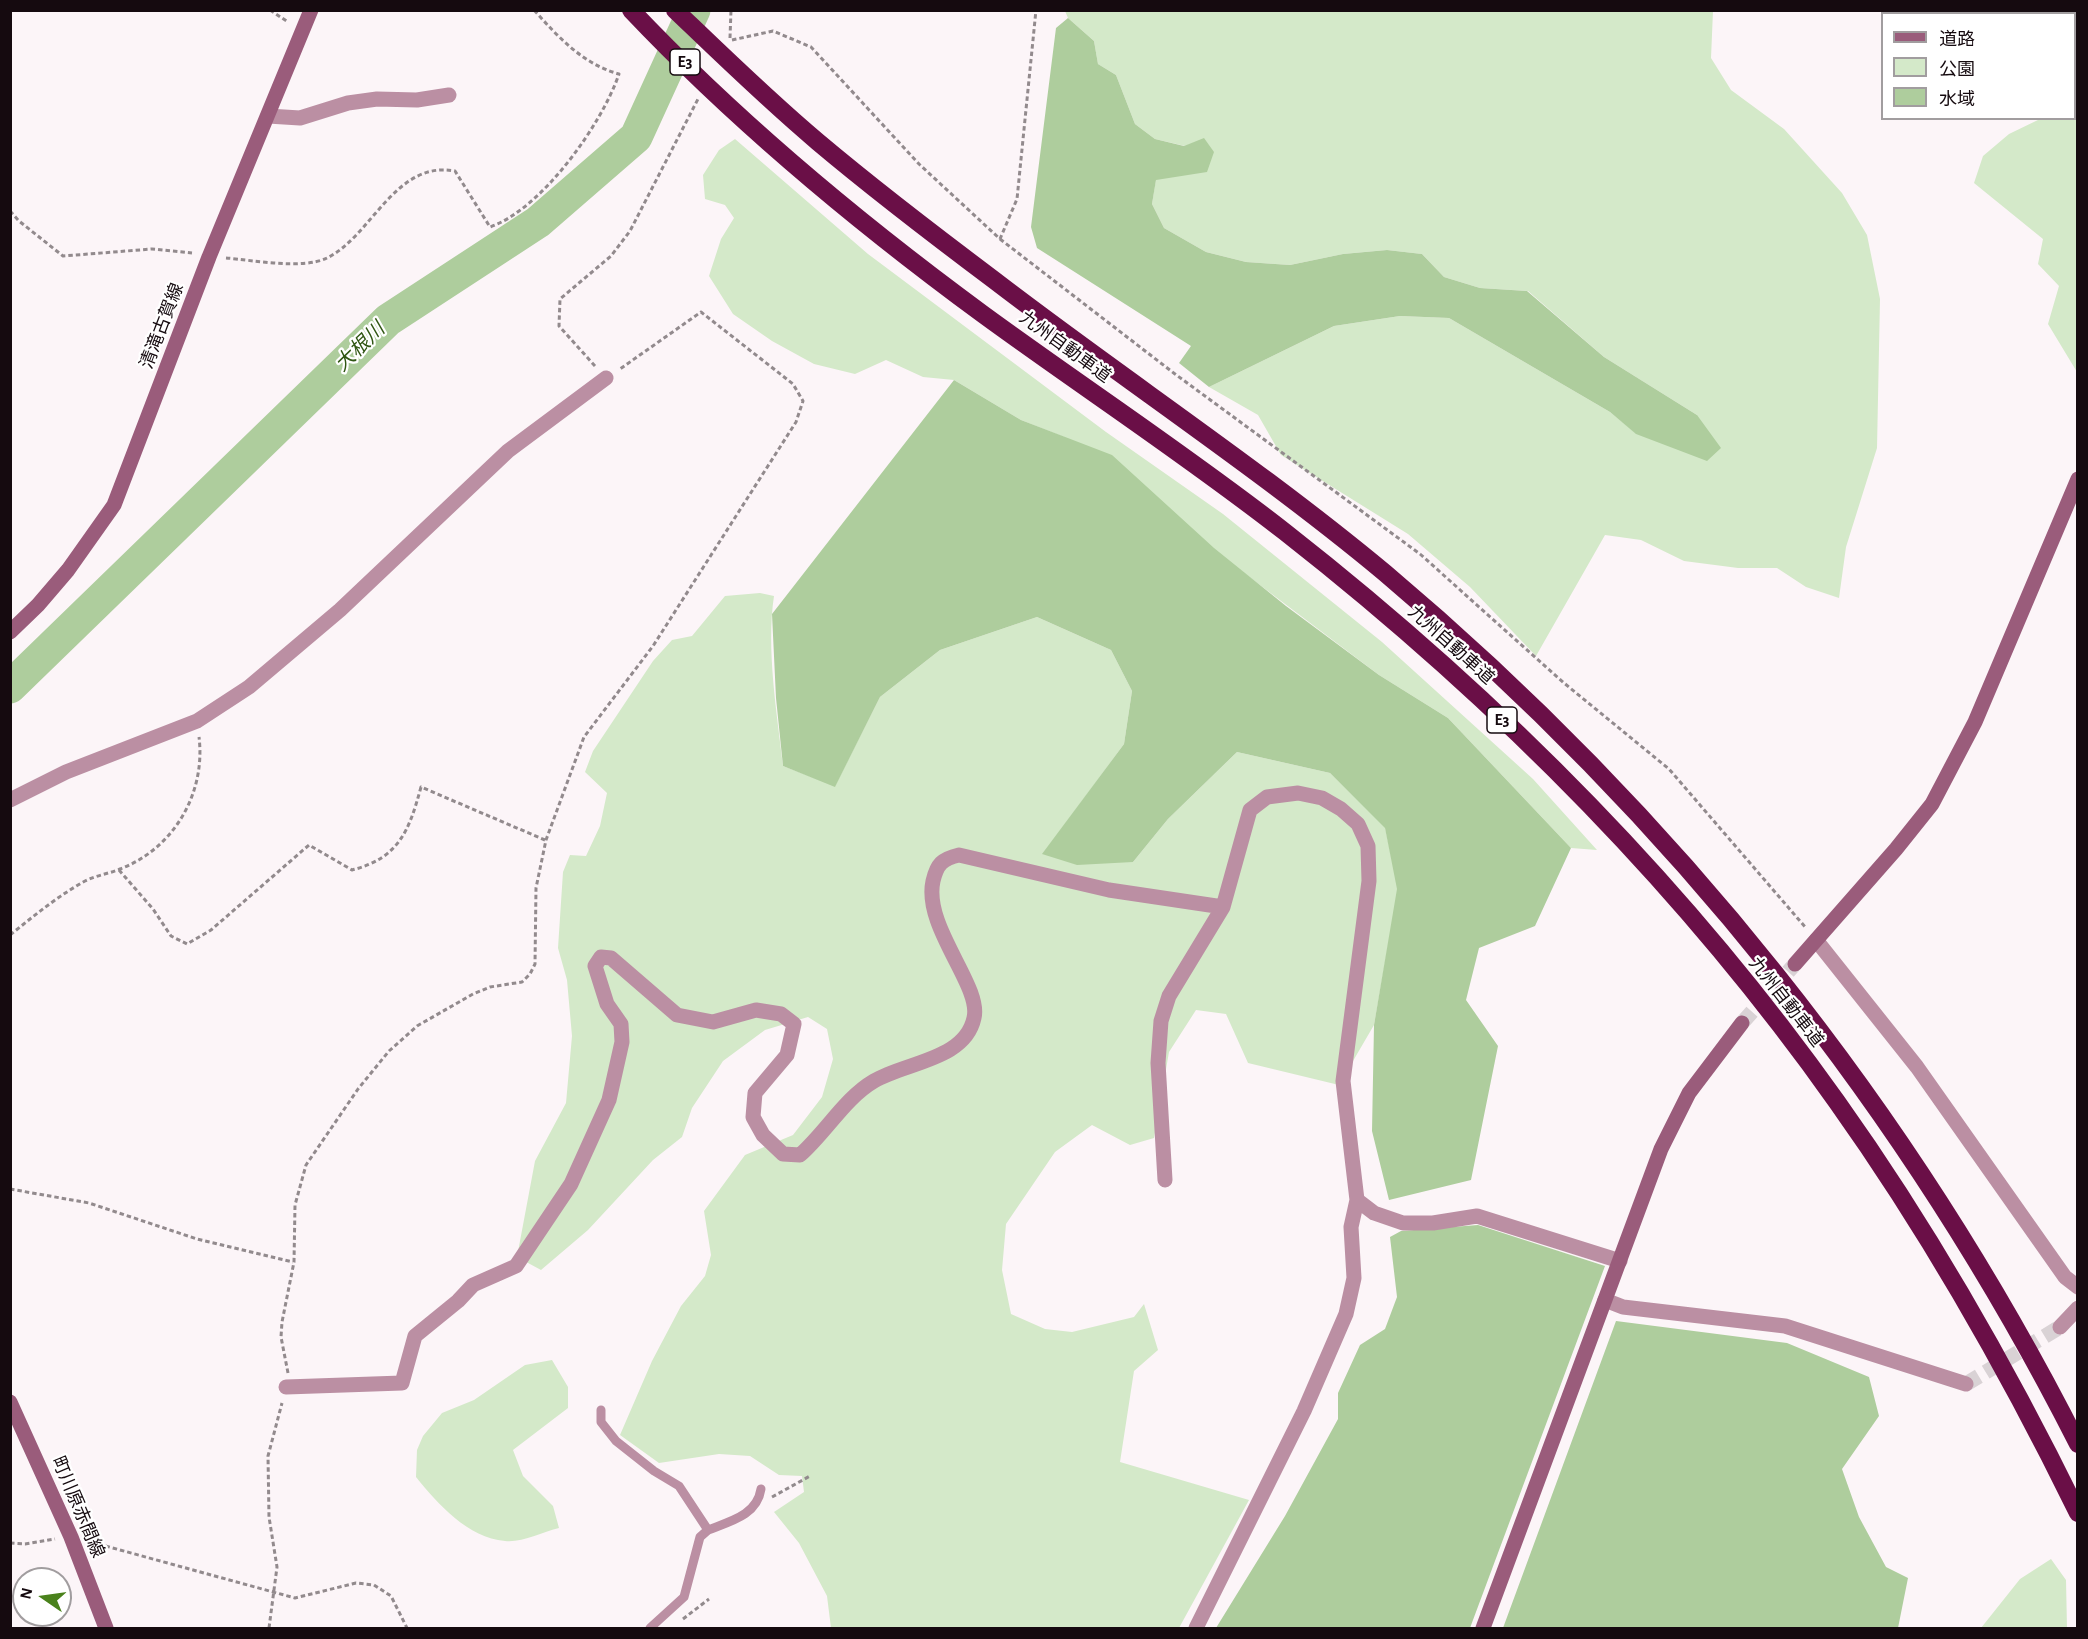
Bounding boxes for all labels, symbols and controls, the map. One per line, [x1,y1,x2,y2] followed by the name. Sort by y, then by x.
[1881,12,2076,120] legend
[1939,31,1975,49] text: 道路
[670,49,700,75] road number: E3
[1939,61,1975,79] text: 公園
[1939,91,1975,109] text: 水域
[136,280,188,372] street label: 清滝古賀線
[1015,307,1115,387] street label: 九州自動車道
[330,318,390,376] water label: 大根川
[1404,601,1498,689] street label: 九州自動車道
[1487,707,1517,733] road number: E3
[1744,953,1828,1051] street label: 九州自動車道
[47,1453,109,1561] street label: 町川原赤間線
[12,1567,72,1627] north arrow
[17,1586,35,1601] text: N

